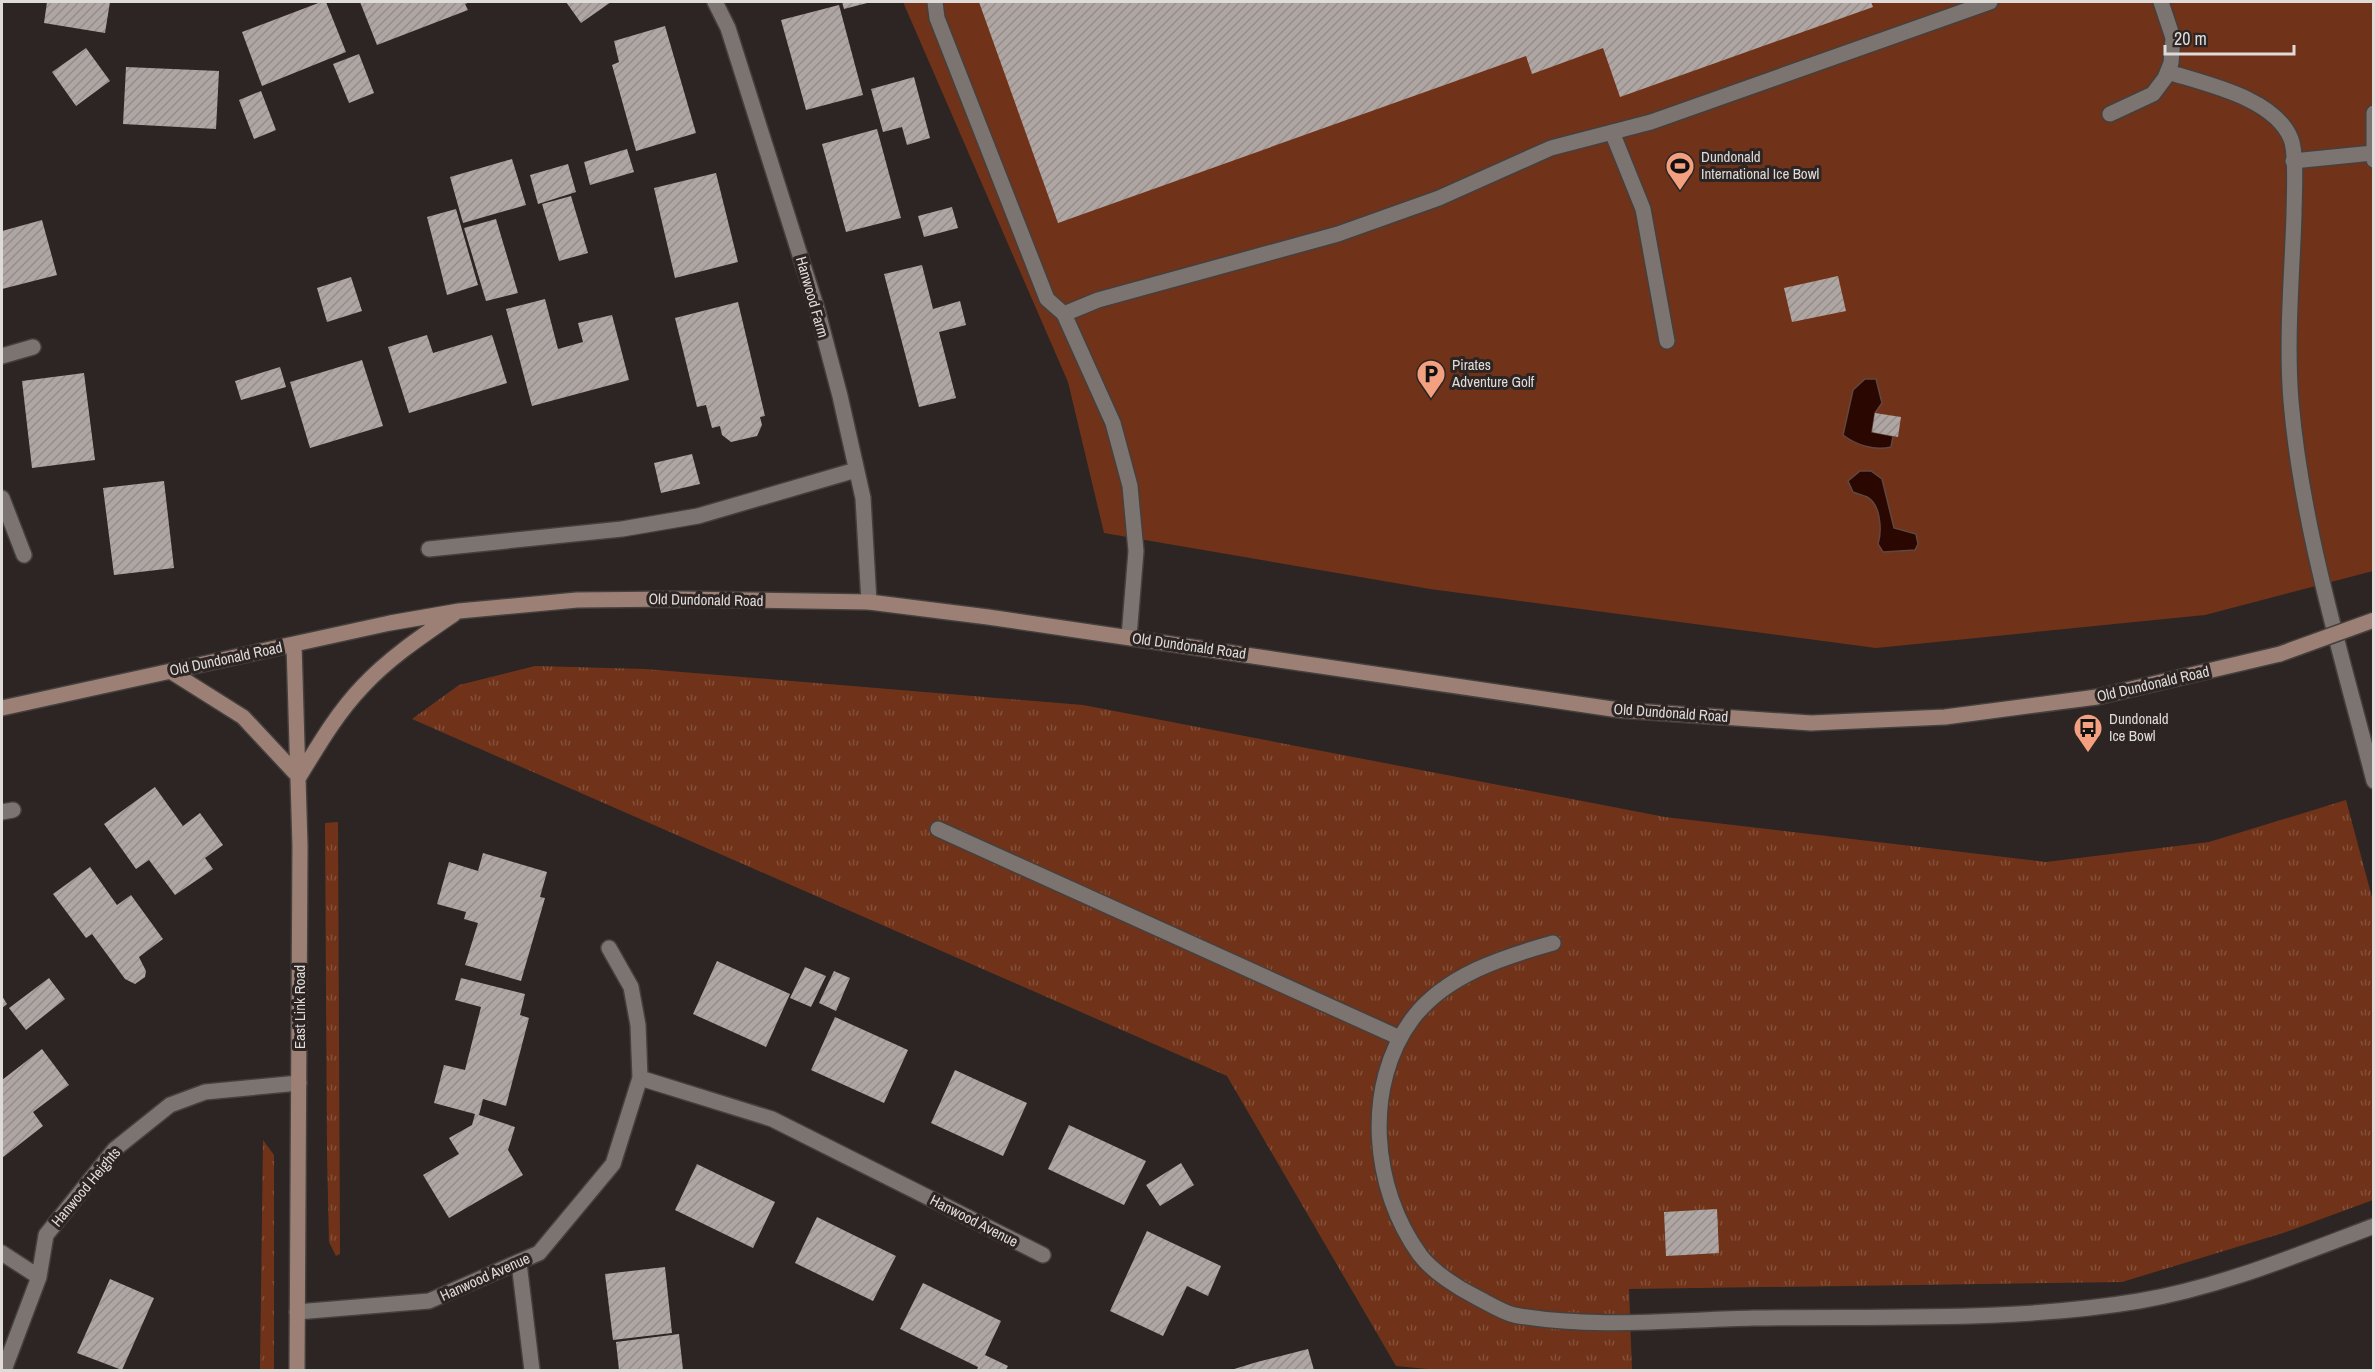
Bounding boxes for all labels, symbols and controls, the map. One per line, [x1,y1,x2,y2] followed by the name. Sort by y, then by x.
[2165,18,2294,56] scale bar
[2174,26,2207,51] text: 20 m
[1701,146,1819,184] place label: Dundonald International Ice Bowl
[1664,150,1696,192] sports icon: Dundonald International Ice Bowl
[791,254,834,340] street label: Hanwood Farm
[1451,354,1535,392] place label: Pirates Adventure Golf
[1415,358,1447,400] parking icon: Pirates Adventure Golf
[648,588,764,611] street label: Old Dundonald Road
[1131,627,1247,664] street label: Old Dundonald Road
[168,636,284,681] street label: Old Dundonald Road
[2095,660,2211,707] street label: Old Dundonald Road
[1613,698,1729,727] street label: Old Dundonald Road
[2109,708,2169,746] place label: Dundonald Ice Bowl
[2072,712,2104,754] bus stop icon: Dundonald Ice Bowl
[289,965,310,1049] street label: East Link Road
[46,1142,125,1231] street label: Hanwood Heights
[927,1189,1022,1252] street label: Hanwood Avenue
[437,1247,533,1306] street label: Hanwood Avenue

